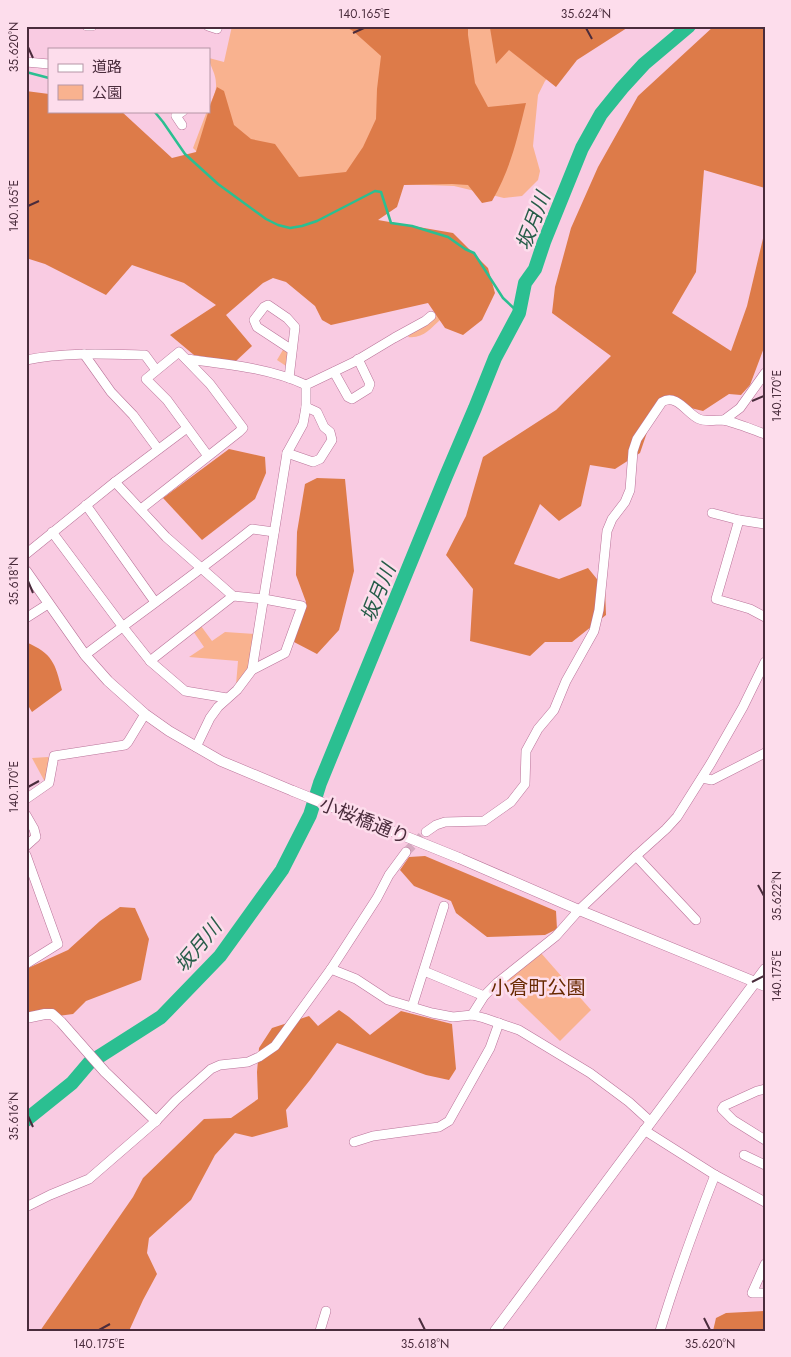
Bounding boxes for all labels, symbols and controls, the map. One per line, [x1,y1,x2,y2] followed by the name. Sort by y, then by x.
[338,5,390,23] text: 140.165°E
[561,5,611,23] text: 35.624°N
[5,22,23,72] text: 35.620°N
[48,48,210,112] legend
[92,56,122,78] text: 道路
[92,82,122,104] text: 公園
[5,180,23,232] text: 140.165°E
[509,186,558,254] water label: 坂月川
[768,370,786,422] text: 140.170°E
[5,557,23,605] text: 35.618°N
[354,558,404,626] water label: 坂月川
[5,761,23,813] text: 140.170°E
[316,790,414,851] street label: 小桜橋通り
[768,871,786,921] text: 35.622°N
[168,912,230,979] water label: 坂月川
[768,950,786,1002] text: 140.175°E
[490,974,586,1001] park label: 小倉町公園
[5,1092,23,1140] text: 35.616°N
[73,1335,125,1353] text: 140.175°E
[401,1335,449,1353] text: 35.618°N
[685,1335,735,1353] text: 35.620°N

